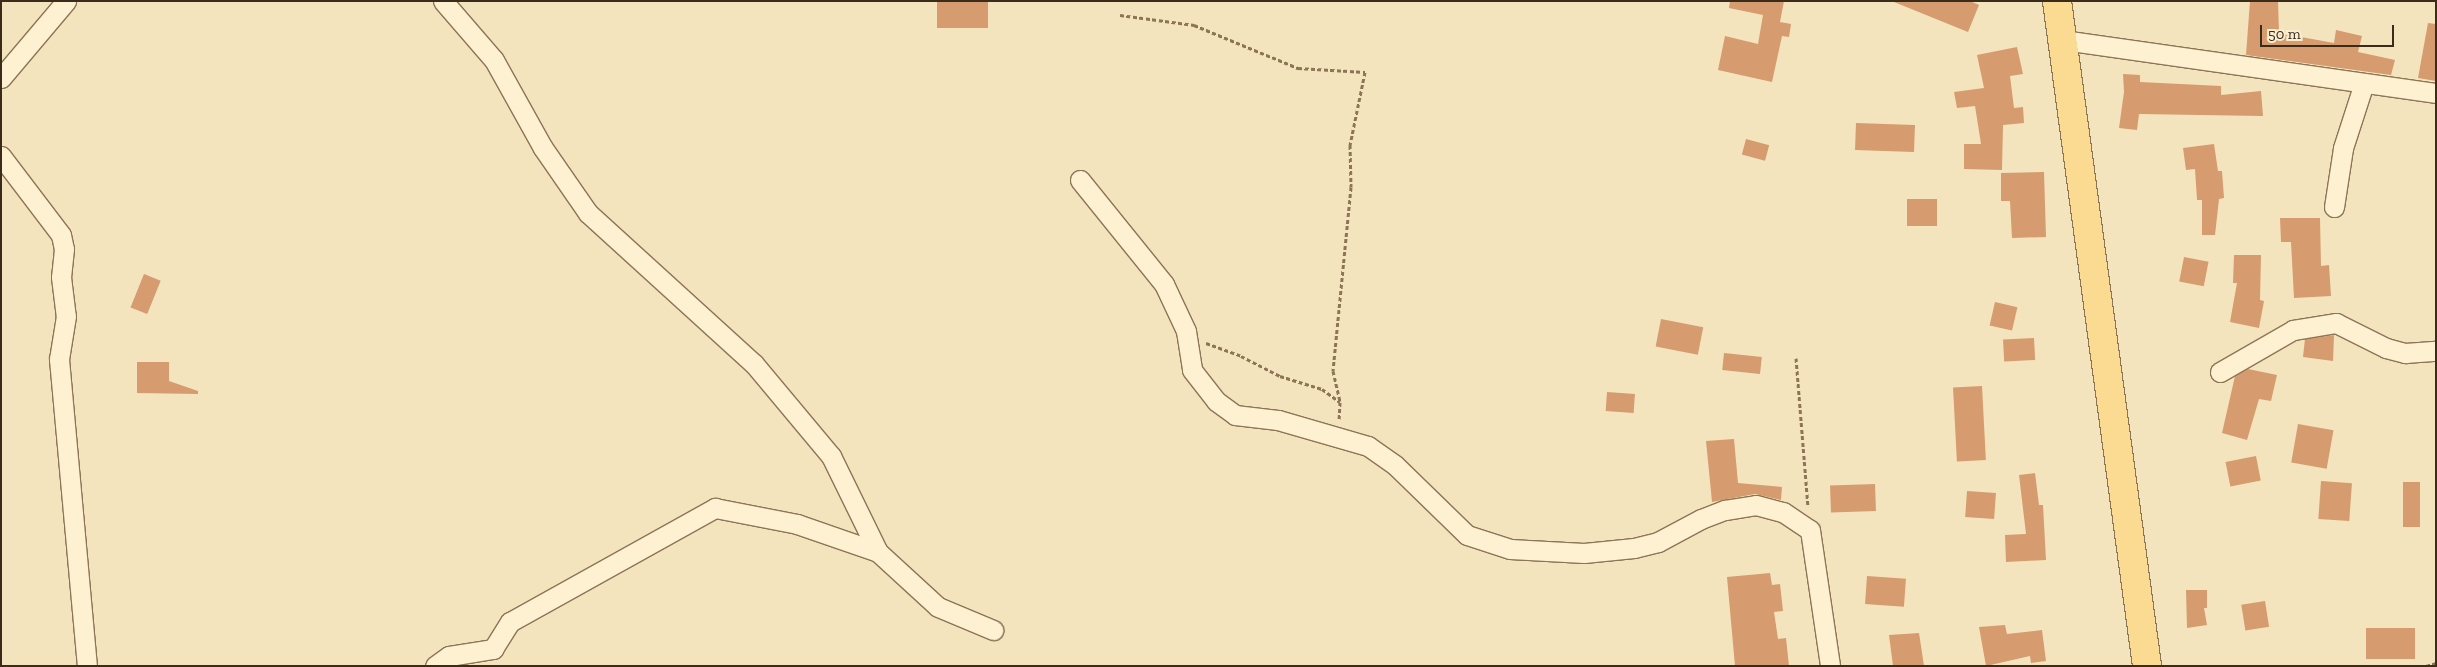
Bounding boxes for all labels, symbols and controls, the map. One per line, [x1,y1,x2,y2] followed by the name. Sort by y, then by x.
[2262,15,2396,47] scale bar
[2268,25,2301,43] text: 50 m

